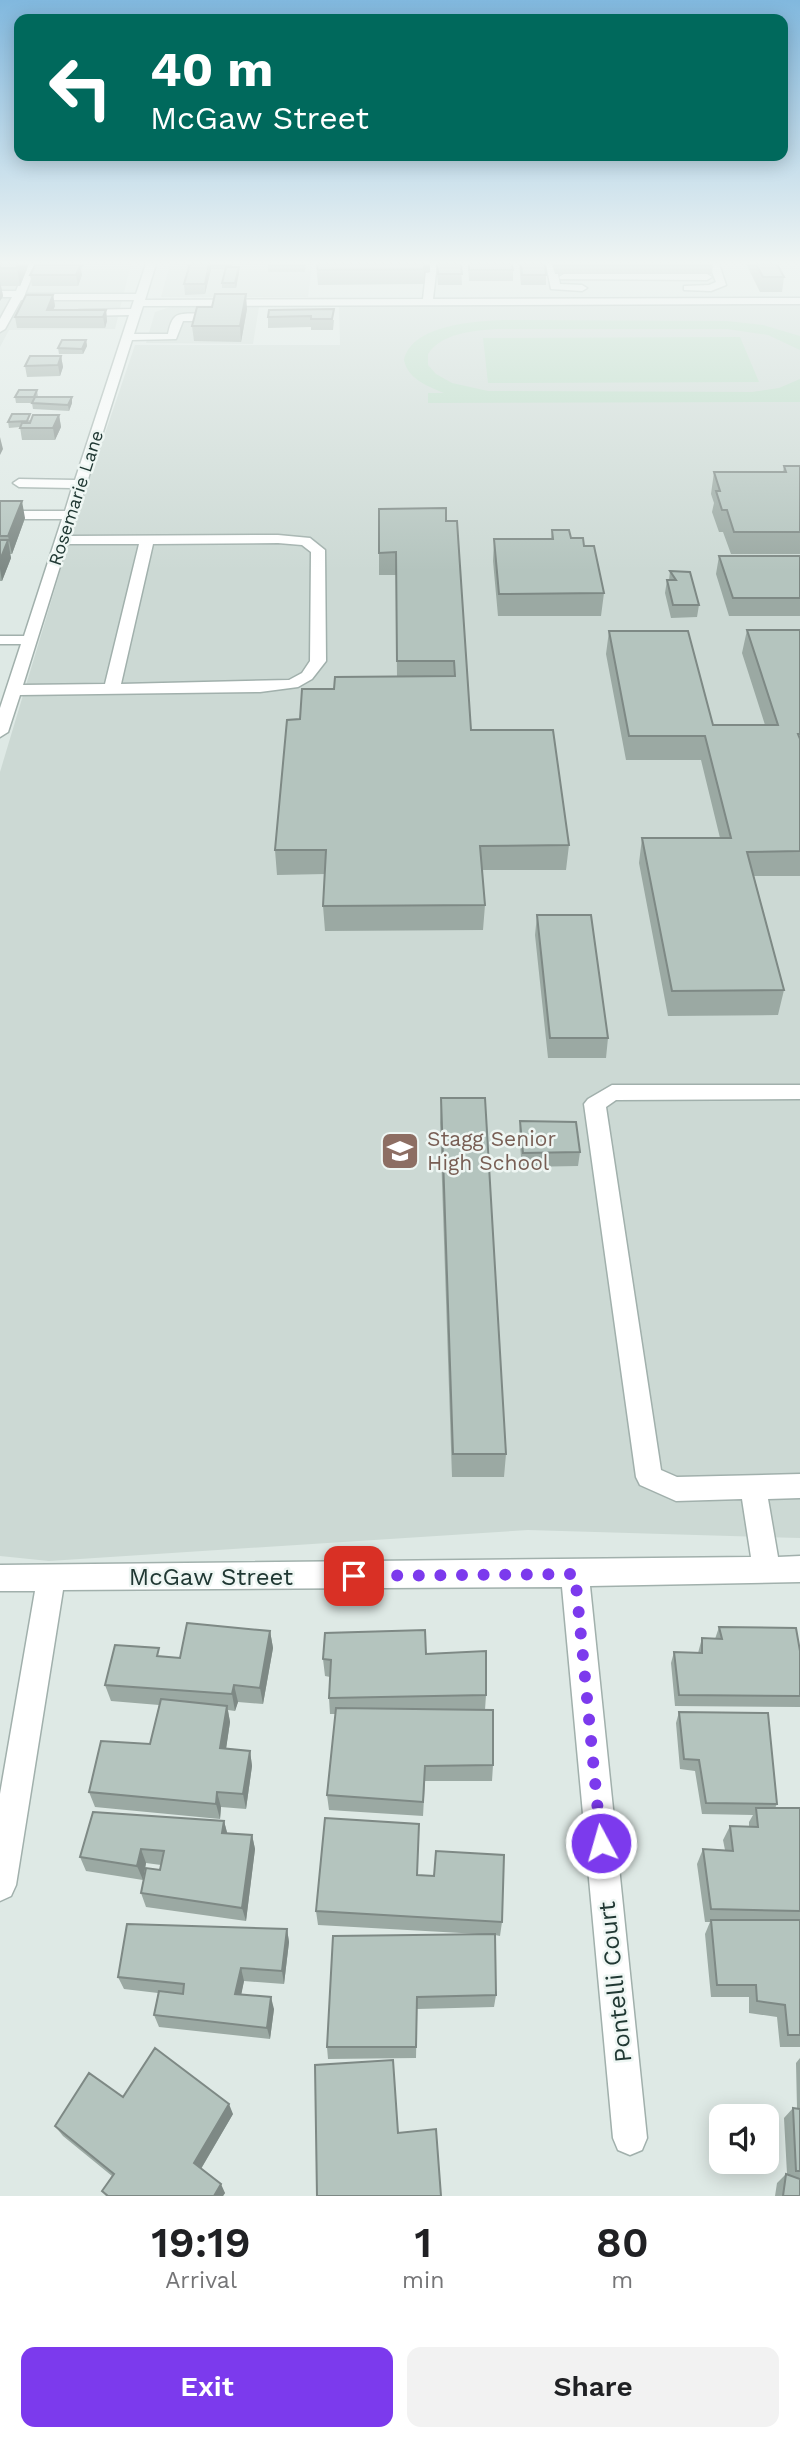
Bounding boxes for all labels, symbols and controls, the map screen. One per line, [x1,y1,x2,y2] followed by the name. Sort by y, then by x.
[150,40,273,98] text: 40 m
[35,42,126,133] icon: left
[150,99,369,137] text: McGaw Street
[44,428,107,568] street label: Rosemarie Lane
[427,1126,556,1175] place label: Stagg Senior High School
[379,1130,421,1172] school or university icon: Stagg Senior High School
[324,1546,384,1606] pin
[335,1557,373,1595] icon: arrive
[129,1563,293,1591] street label: McGaw Street
[564,1806,638,1880] position arrow
[593,1900,637,2064] street label: Pontelli Court
[709,2104,779,2174] map controls
[709,2104,779,2174] button: sound
[151,2218,251,2267] text: 19:19
[414,2218,432,2267] text: 1
[596,2218,649,2267] text: 80
[165,2267,237,2294] text: Arrival
[402,2267,444,2294] text: min
[611,2267,633,2294] text: m
[21,2347,393,2427] button: Exit
[407,2347,779,2427] button: Share

